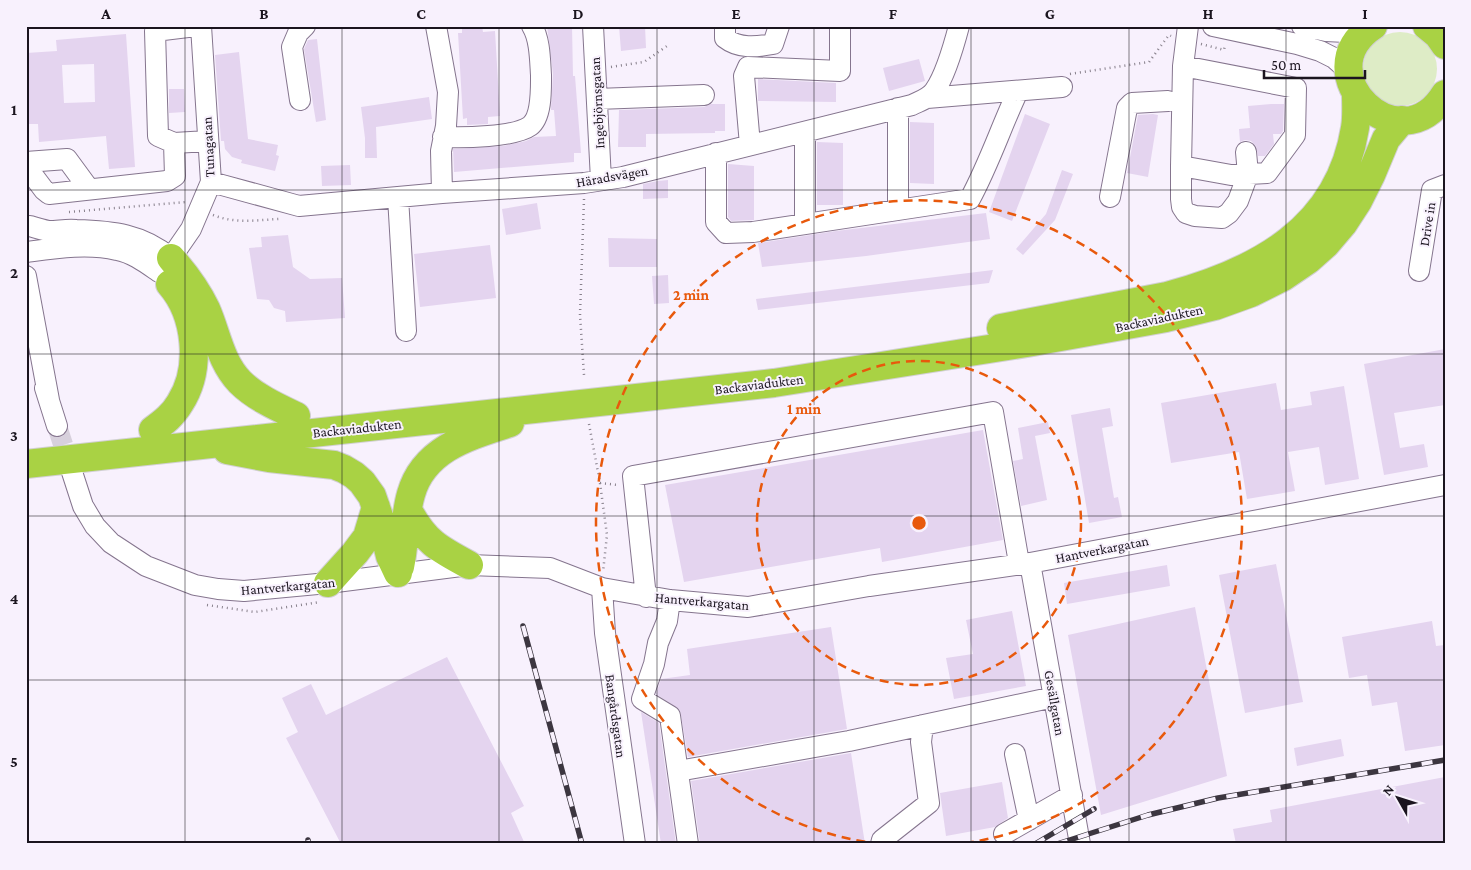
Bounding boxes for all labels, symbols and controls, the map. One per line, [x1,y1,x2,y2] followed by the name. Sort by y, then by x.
[100,5,111,22] text: A
[259,5,269,22] text: B
[416,5,426,22] text: C
[572,5,584,22] text: D
[731,5,741,22] text: E
[889,5,898,22] text: F
[1045,5,1055,22] text: G
[1203,5,1214,22] text: H
[1362,5,1368,22] text: I
[1264,48,1365,80] scale bar
[587,56,608,149] street label: Ingebjörnsgatan
[1271,57,1301,73] text: 50 m
[11,101,17,118] text: 1
[198,116,218,178] street label: Tunagatan
[575,162,650,190] street label: Häradsvägen
[1416,200,1438,247] street label: Drive in
[10,264,18,281] text: 2
[673,287,709,303] text: 2 min
[1114,301,1205,335] street label: Backaviadukten
[714,371,805,397] street label: Backaviadukten
[787,401,821,417] text: 1 min
[312,415,403,441] street label: Backaviadukten
[10,427,18,444] text: 3
[910,514,928,532] centre of rings
[1054,532,1150,566] street label: Hantverkargatan
[240,574,336,598] street label: Hantverkargatan
[654,589,750,613] street label: Hantverkargatan
[10,590,19,607] text: 4
[1041,669,1069,737] street label: Gesällgatan
[602,673,630,759] street label: Bangårdsgatan
[10,753,18,770] text: 5
[1374,772,1424,822] north arrow
[1379,781,1397,799] text: N

